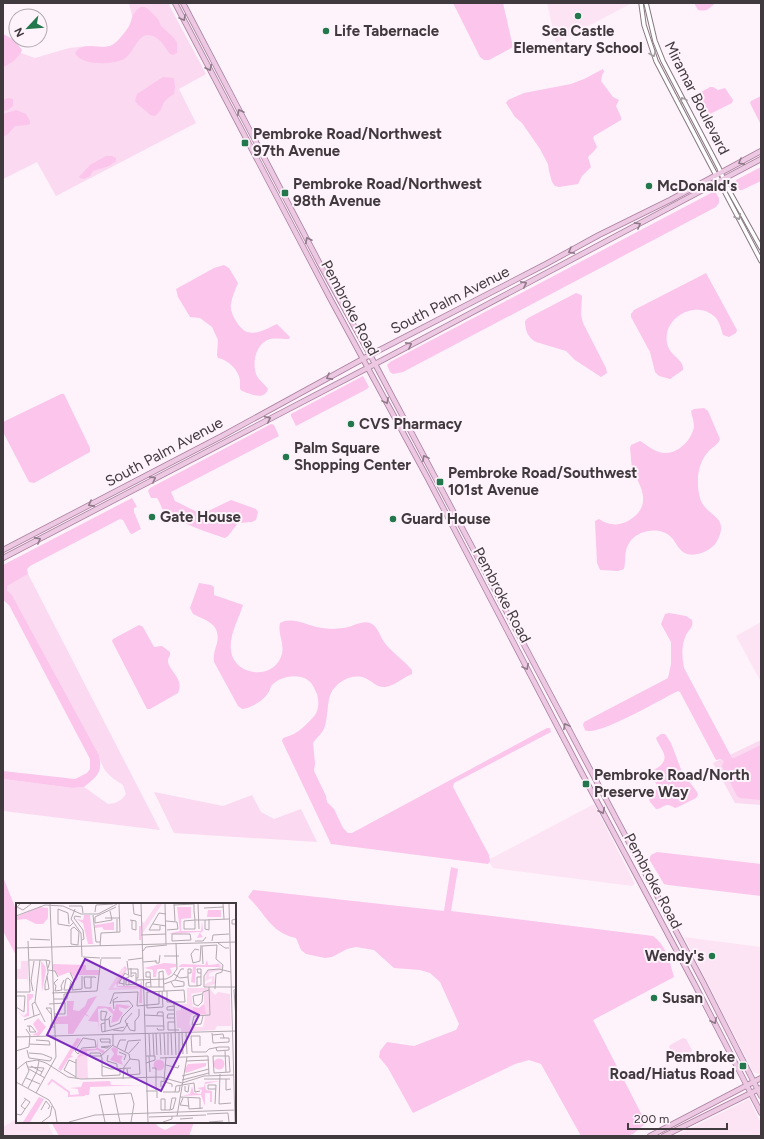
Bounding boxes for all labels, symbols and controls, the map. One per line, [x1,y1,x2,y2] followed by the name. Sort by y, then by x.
[8,8,48,48] north arrow
[573,11,583,21] marker: Sea Castle Elementary School
[179,14,186,22] one-way arrow
[334,22,440,40] place label: Life Tabernacle
[513,22,643,57] place label: Sea Castle Elementary School
[12,25,27,39] text: N
[321,26,331,36] marker: Life Tabernacle
[661,38,733,158] street label: Miramar Boulevard
[649,51,657,58] one-way arrow
[205,64,212,72] one-way arrow
[680,97,688,105] one-way arrow
[237,109,245,117] one-way arrow
[253,125,442,160] place label: Pembroke Road/Northwest 97th Avenue
[240,138,250,148] marker: Pembroke Road/Northwest 97th Avenue
[738,157,745,165] one-way arrow
[293,175,482,210] place label: Pembroke Road/Northwest 98th Avenue
[657,177,737,195] place label: McDonald's
[644,181,654,191] marker: McDonald's
[280,188,290,198] marker: Pembroke Road/Northwest 98th Avenue
[733,213,741,221] one-way arrow
[633,222,641,230] one-way arrow
[305,236,313,244] one-way arrow
[568,246,575,253] one-way arrow
[317,257,383,359] street label: Pembroke Road
[388,262,512,338] street label: South Palm Avenue
[520,281,527,289] one-way arrow
[405,343,412,350] one-way arrow
[326,373,333,380] one-way arrow
[381,397,389,405] one-way arrow
[102,413,226,491] street label: South Palm Avenue
[359,415,463,433] place label: CVS Pharmacy
[264,416,271,424] one-way arrow
[346,419,356,429] marker: CVS Pharmacy
[294,439,411,474] place label: Palm Square Shopping Center
[281,452,291,462] marker: Palm Square Shopping Center
[422,455,429,463] one-way arrow
[448,464,637,499] place label: Pembroke Road/Southwest 101st Avenue
[148,476,156,484] one-way arrow
[435,477,445,487] marker: Pembroke Road/Southwest 101st Avenue
[87,499,95,507] one-way arrow
[160,508,241,526] place label: Gate House
[401,510,491,528] place label: Guard House
[147,512,157,522] marker: Gate House
[388,514,398,524] marker: Guard House
[33,537,41,544] one-way arrow
[469,544,535,646] street label: Pembroke Road
[522,663,529,670] one-way arrow
[563,723,571,730] one-way arrow
[594,766,750,801] place label: Pembroke Road/North Preserve Way
[581,779,591,789] marker: Pembroke Road/North Preserve Way
[598,807,605,814] one-way arrow
[620,830,686,932] street label: Pembroke Road
[16,903,236,1123] inset map
[645,947,704,965] place label: Wendy's
[707,951,717,961] marker: Wendy's
[662,989,703,1007] place label: Susan
[649,993,659,1003] marker: Susan
[709,1017,717,1024] one-way arrow
[610,1048,736,1083] place label: Pembroke Road/Hiatus Road
[738,1061,748,1071] marker: Pembroke Road/Hiatus Road
[628,1105,727,1131] scale bar
[634,1112,669,1126] text: 200 m

